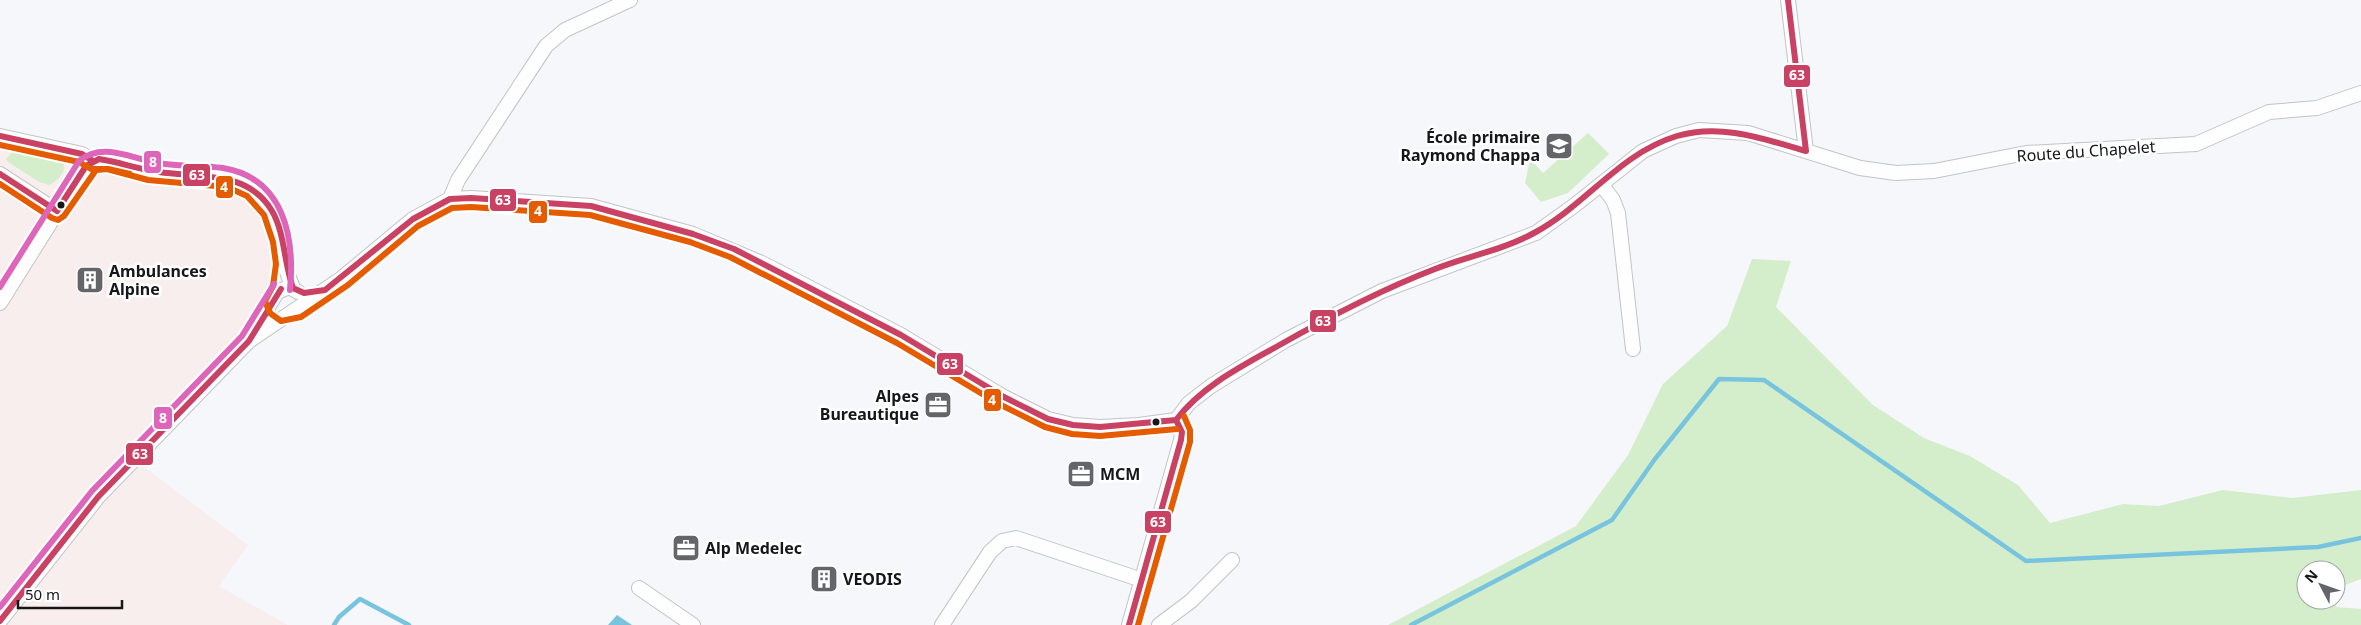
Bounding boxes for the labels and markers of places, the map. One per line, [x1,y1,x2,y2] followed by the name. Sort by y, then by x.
[1400,126,1540,166] place label: École primaire Raymond Chappa
[1544,131,1574,161] school or university icon: École primaire Raymond Chappa
[56,200,66,210] unlabelled marker
[109,260,207,300] place label: Ambulances Alpine
[75,265,105,295] building icon: Ambulances Alpine
[820,385,919,425] place label: Alpes Bureautique
[923,390,953,420] office icon: Alpes Bureautique
[1151,417,1161,427] unlabelled marker
[1066,459,1096,489] office icon: MCM
[1100,463,1140,485] place label: MCM
[671,533,701,563] office icon: Alp Medelec
[705,537,802,559] place label: Alp Medelec
[809,564,839,594] building icon: VEODIS
[843,568,902,590] place label: VEODIS

